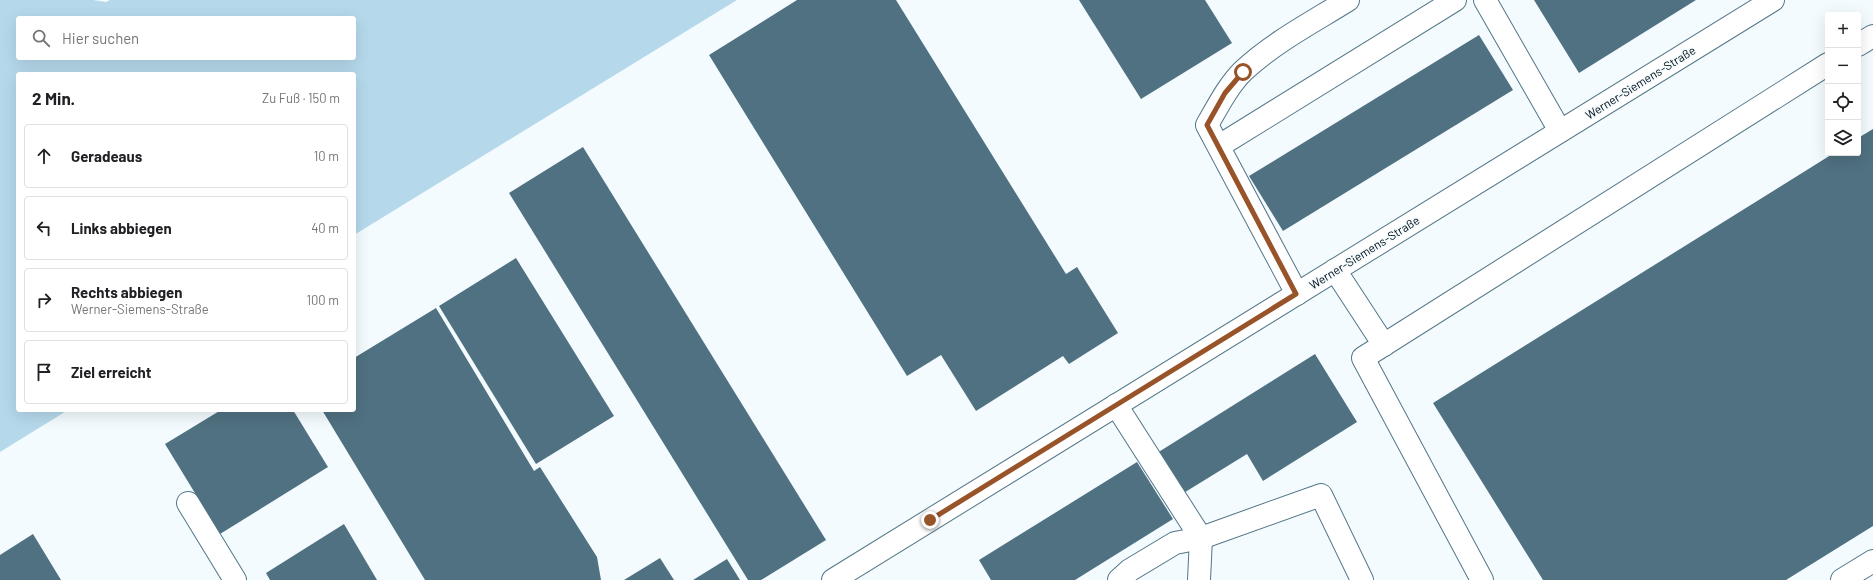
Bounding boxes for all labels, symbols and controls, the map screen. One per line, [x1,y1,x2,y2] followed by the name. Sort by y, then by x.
[1825,12,1861,156] map controls
[1825,12,1861,48] button: +
[16,16,356,60] search box
[30,27,52,49] icon: search
[62,29,139,47] text: Hier suchen
[1582,42,1698,122] street label: Werner-Siemens-Straße
[1825,48,1861,84] button: −
[1234,63,1252,81] route start
[1825,84,1861,120] button: locate
[32,88,75,108] text: 2 Min.
[262,90,340,106] text: Zu Fuß · 150 m
[1825,120,1861,156] button: layers
[33,145,55,167] icon: ahead
[71,147,142,165] text: Geradeaus
[314,148,339,164] text: 10 m
[1306,212,1422,292] street label: Werner-Siemens-Straße
[33,217,55,239] icon: left
[71,219,172,237] text: Links abbiegen
[311,220,339,236] text: 40 m
[71,283,182,301] text: Rechts abbiegen
[33,289,55,311] icon: right
[306,292,339,308] text: 100 m
[71,301,209,317] text: Werner-Siemens-Straße
[33,361,55,383] icon: arrive
[71,363,152,381] text: Ziel erreicht
[921,511,939,529] route end

